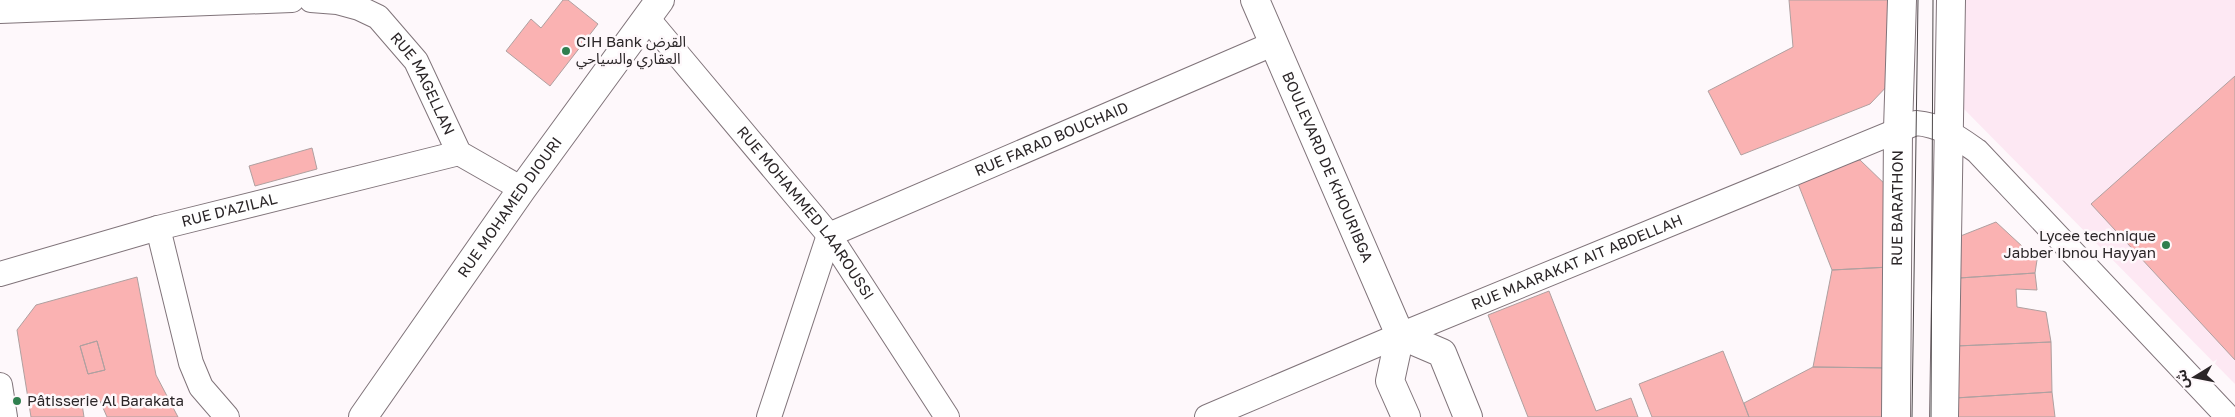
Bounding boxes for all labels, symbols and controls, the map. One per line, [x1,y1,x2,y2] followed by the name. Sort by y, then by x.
[387,28,459,137] street label: RUE MAGELLAN
[576,32,686,70] place label: CIH Bank القرض العقاري والسياحي
[560,45,572,57] marker: CIH Bank القرض العقاري والسياحي
[1279,69,1377,265] street label: BOULEVARD DE KHOURIBGA
[972,97,1131,179] street label: RUE FARAD BOUCHAID
[734,122,878,303] street label: RUE MOHAMMED LAAROUSSI
[453,133,565,280] street label: RUE MOHAMED DIOURI
[1887,150,1906,266] street label: RUE BARATHON
[179,189,279,230] street label: RUE D'AZILAL
[1468,210,1685,313] street label: RUE MAARAKAT AIT ABDELLAH
[2003,226,2156,261] place label: Lycee technique Jabber Ibnou Hayyan
[2160,239,2172,251] marker: Lycee technique Jabber Ibnou Hayyan
[2170,352,2220,402] north arrow
[2172,368,2192,390] text: ش
[27,391,184,409] place label: Pâtisserie Al Barakata
[11,395,23,407] marker: Pâtisserie Al Barakata

